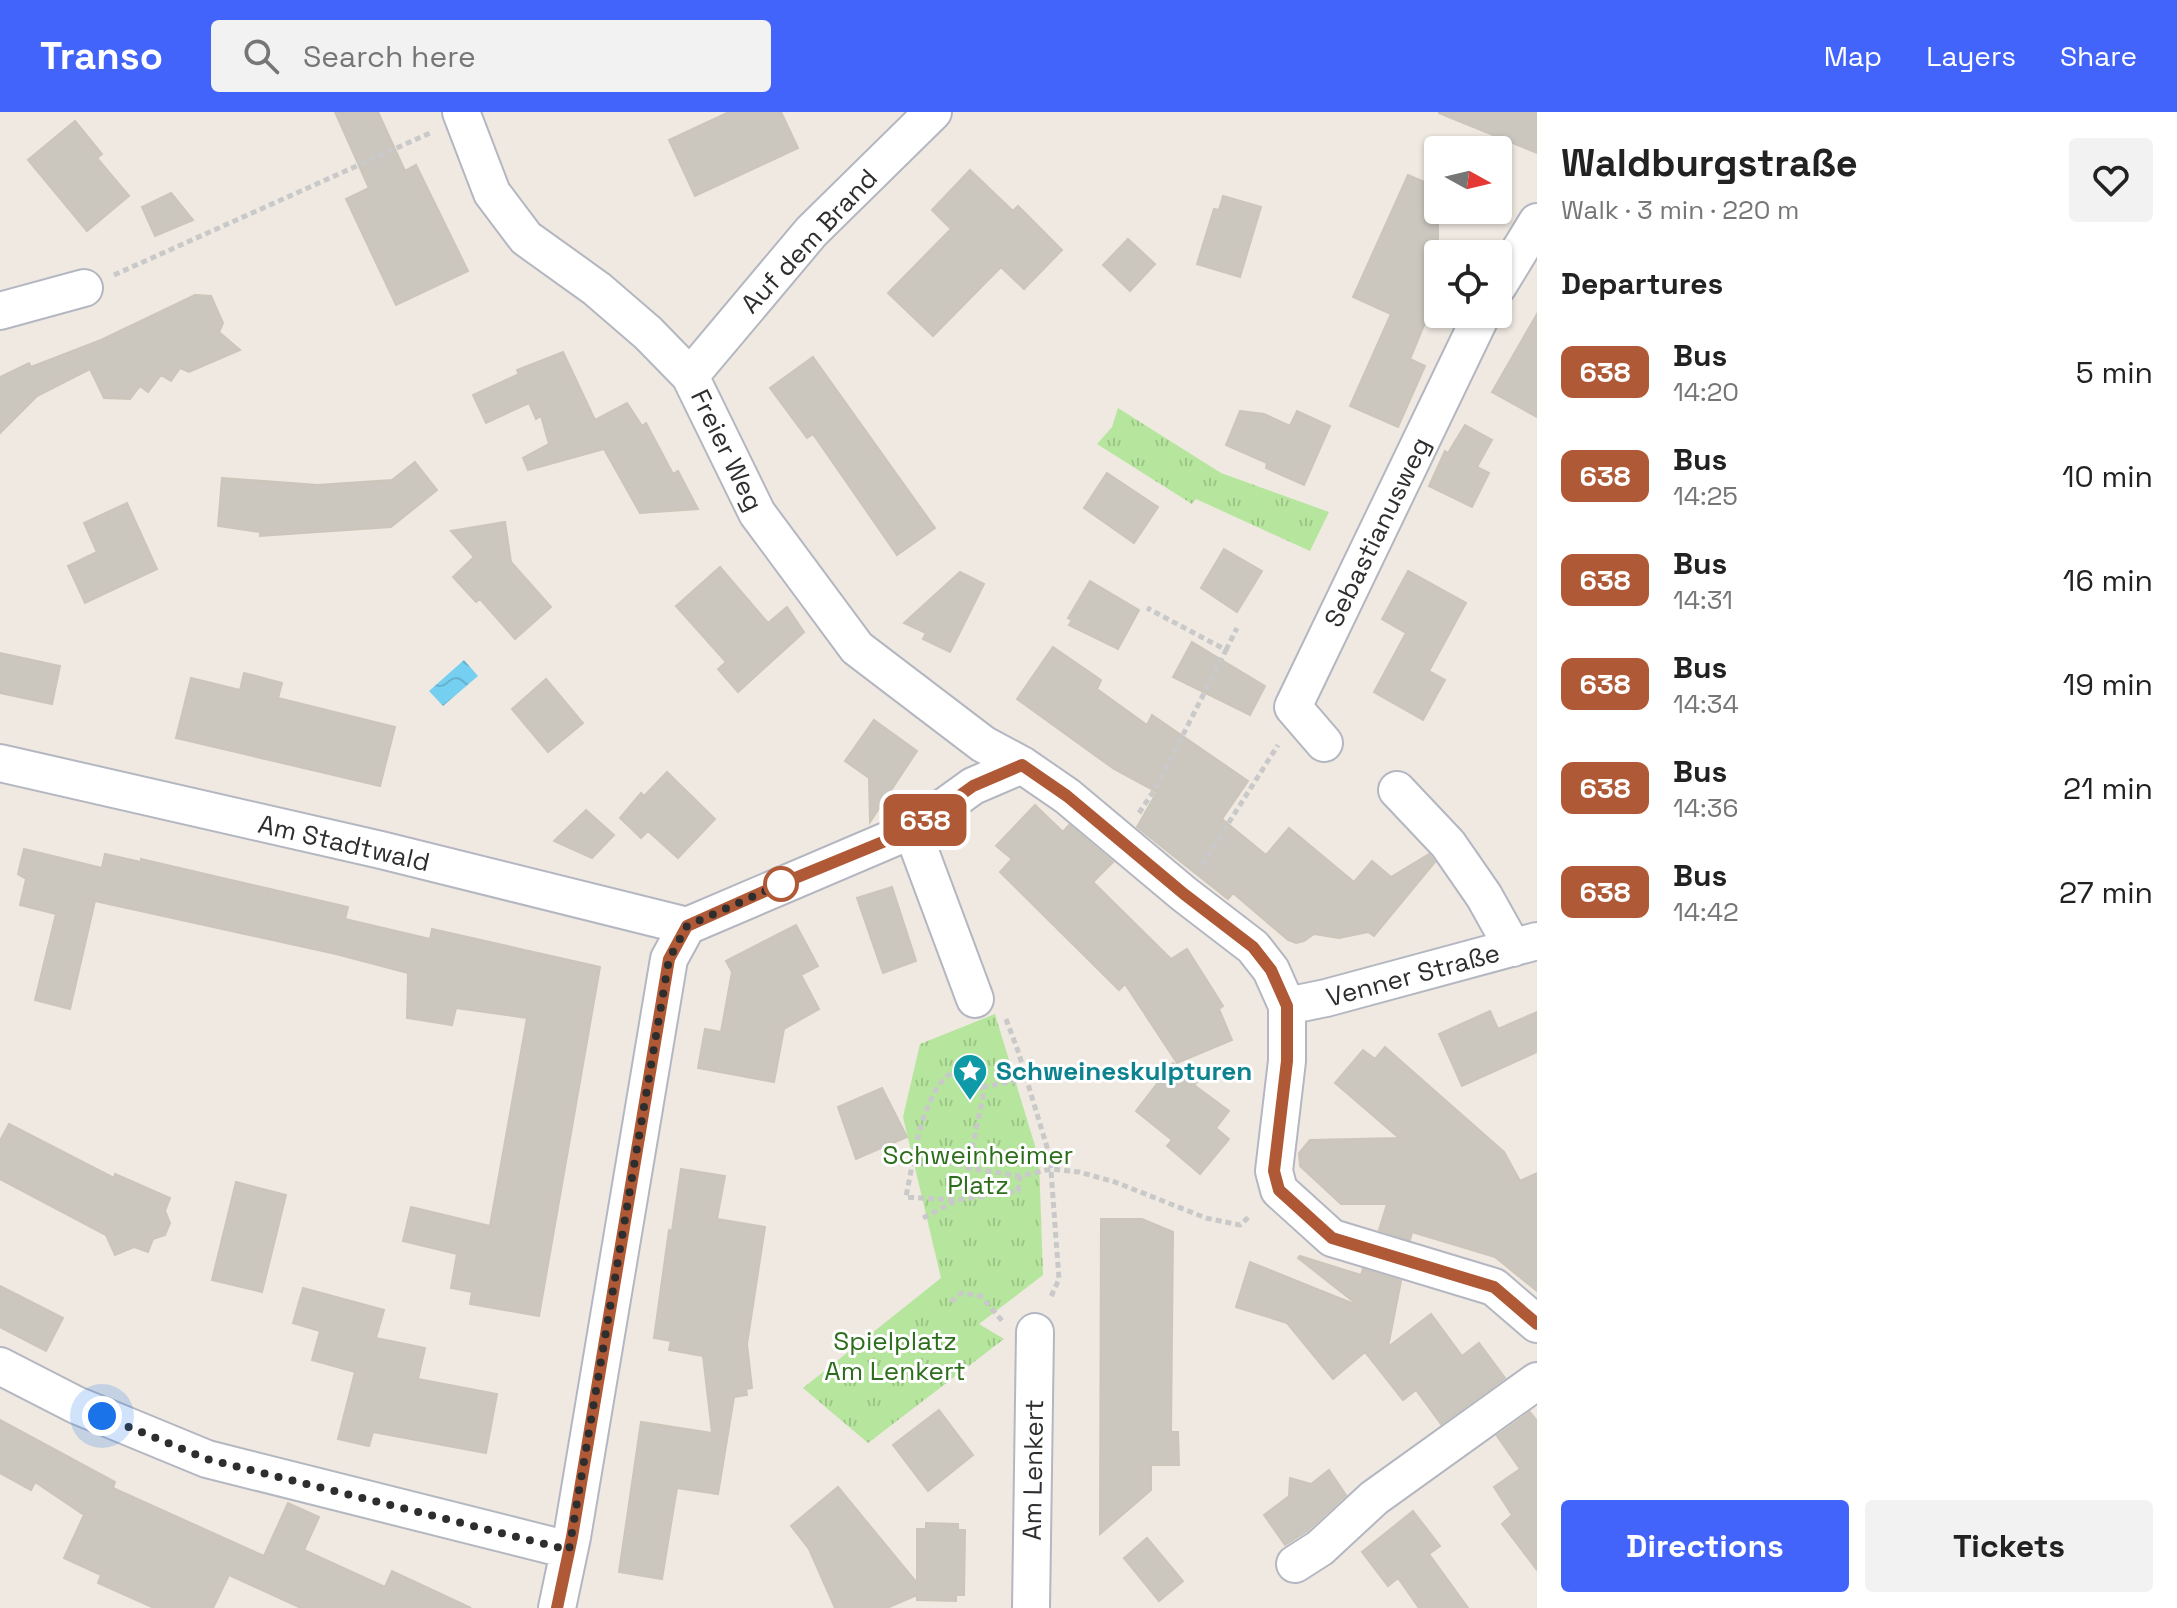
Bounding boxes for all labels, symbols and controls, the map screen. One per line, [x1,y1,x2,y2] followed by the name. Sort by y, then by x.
[211,20,771,92] search box
[40,32,163,80] text: Transo
[239,34,283,78] icon: search
[303,37,476,76] text: Search here
[1824,38,1882,74] text: Map
[1926,38,2016,74] text: Layers
[2060,38,2137,74] text: Share
[1424,136,1512,224] north arrow
[1424,136,1512,328] map controls
[2069,138,2153,222] button: heart
[1561,139,1858,187] text: Waldburgstraße
[733,161,885,321] street label: Auf dem Brand
[1561,193,1799,227] text: Walk · 3 min · 220 m
[1424,240,1512,328] button: locate
[1561,264,1723,303] text: Departures
[1673,336,1727,375] text: Bus
[2076,353,2153,392] text: 5 min
[1579,354,1631,390] text: 638
[1673,375,1739,409] text: 14:20
[683,384,771,516] street label: Freier Weg
[1316,431,1438,633] street label: Sebastianusweg
[1673,440,1727,479] text: Bus
[2062,457,2153,496] text: 10 min
[1579,458,1631,494] text: 638
[1673,479,1738,513] text: 14:25
[1673,544,1727,583] text: Bus
[2063,561,2153,600] text: 16 min
[1579,562,1631,598] text: 638
[1673,583,1733,617] text: 14:31
[1673,648,1727,687] text: Bus
[2063,665,2153,704] text: 19 min
[1579,666,1631,702] text: 638
[1673,687,1739,721] text: 14:34
[1673,752,1727,791] text: Bus
[2063,769,2153,808] text: 21 min
[1579,770,1631,806] text: 638
[1673,791,1738,825] text: 14:36
[879,794,971,846] line badge: 638
[899,802,951,838] text: 638
[255,807,433,879] street label: Am Stadtwald
[1673,856,1727,895] text: Bus
[764,867,798,901] unlabelled marker
[2059,873,2153,912] text: 27 min
[1579,874,1631,910] text: 638
[1673,895,1739,929] text: 14:42
[1323,936,1503,1014] street label: Venner Straße
[951,1052,989,1102] place icon: Schweineskulpturen
[996,1054,1252,1088] place label: Schweineskulpturen
[883,1138,1073,1202] park label: Schweinheimer Platz
[824,1324,966,1388] park label: Spielplatz Am Lenkert
[82,1396,122,1436] your location
[1015,1399,1051,1541] street label: Am Lenkert
[1561,1500,1849,1592] button: Directions
[1865,1500,2153,1592] button: Tickets

